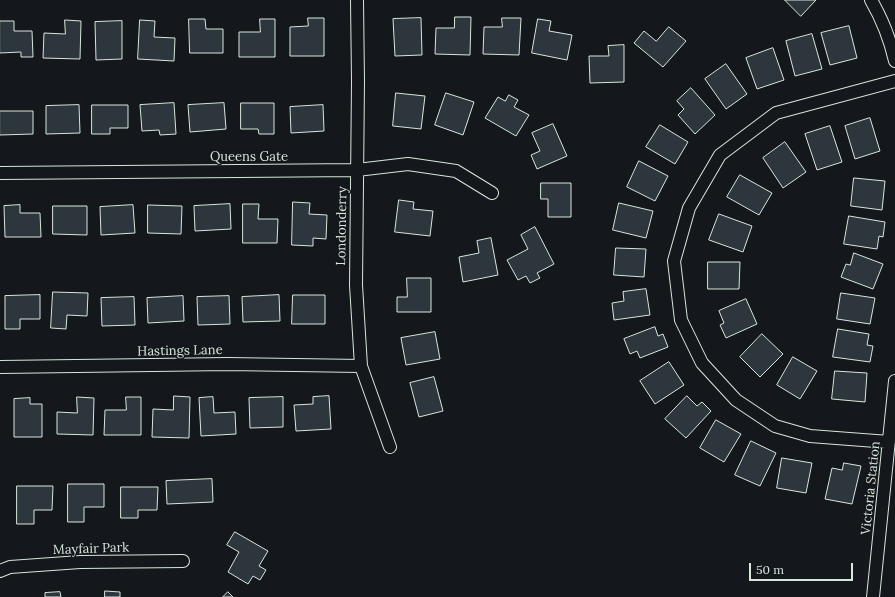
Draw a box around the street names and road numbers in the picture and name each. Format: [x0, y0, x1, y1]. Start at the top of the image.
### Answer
street label: Queens Gate [210, 149, 288, 165]
street label: Londonderry [334, 186, 350, 266]
street label: Hastings Lane [137, 342, 223, 360]
street label: Victoria Station [858, 440, 884, 536]
street label: Mayfair Park [53, 540, 129, 558]

